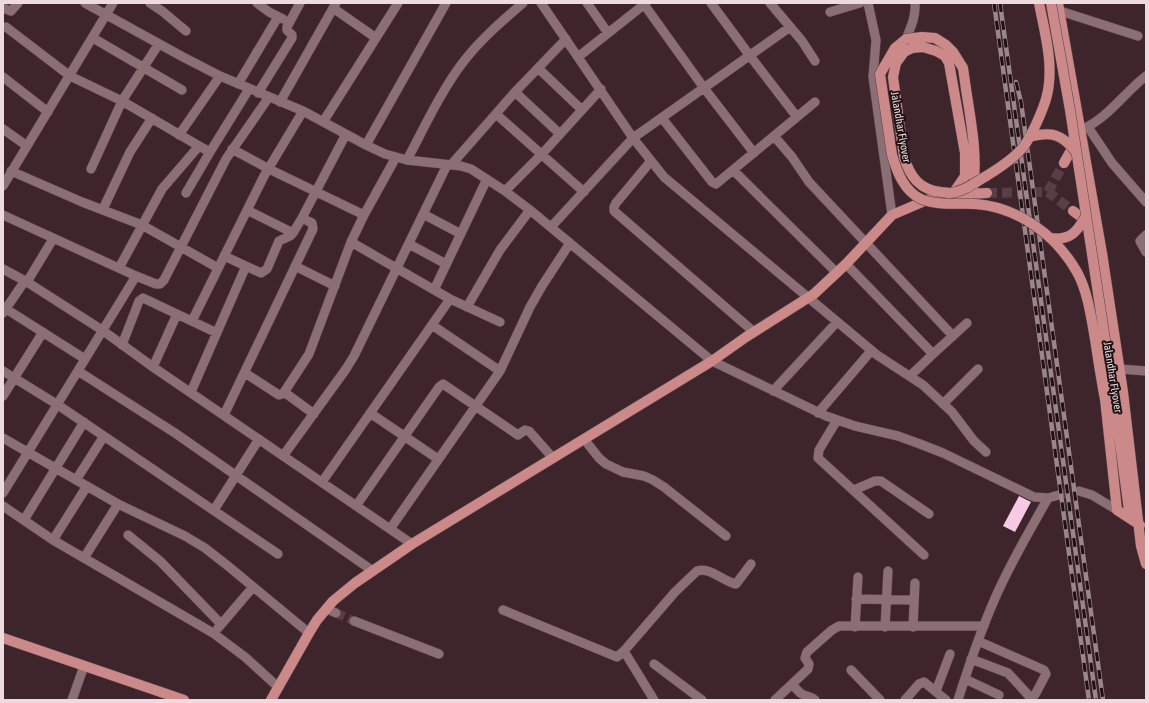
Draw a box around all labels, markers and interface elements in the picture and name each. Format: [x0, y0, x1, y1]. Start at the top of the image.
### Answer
street label: Jalandhar Flyover [889, 91, 913, 164]
street label: Jalandhar Flyover [1101, 341, 1125, 414]

